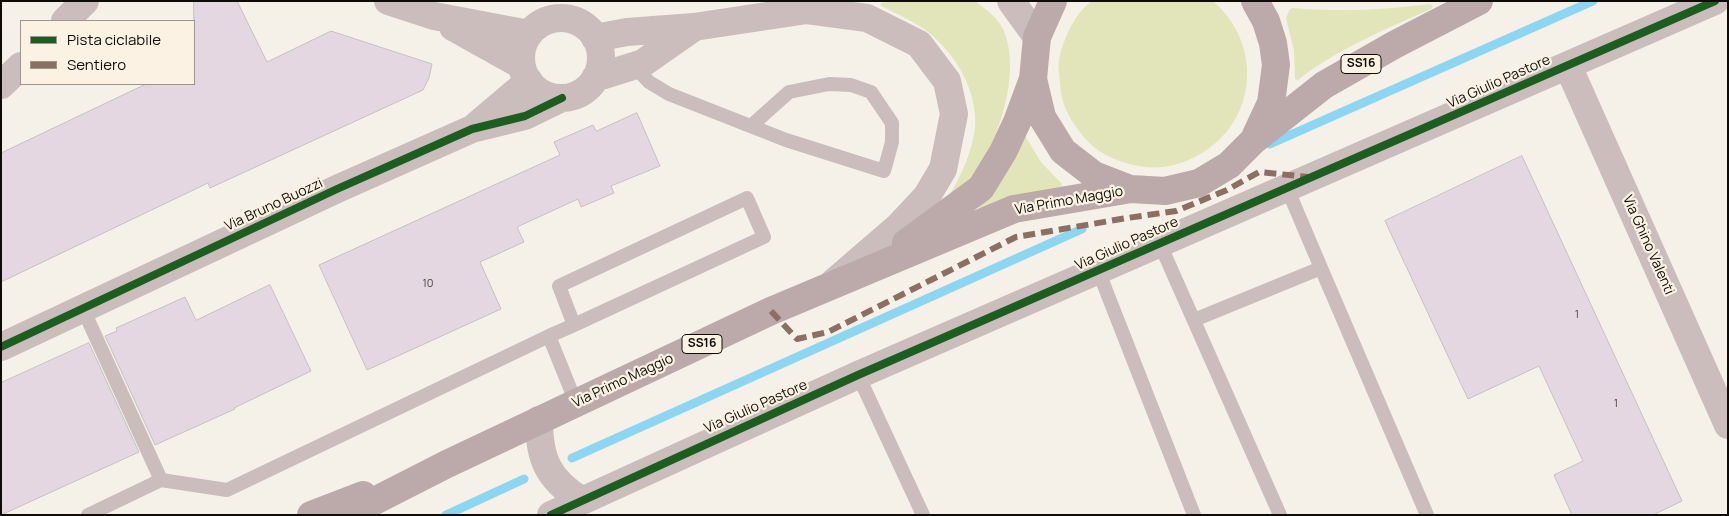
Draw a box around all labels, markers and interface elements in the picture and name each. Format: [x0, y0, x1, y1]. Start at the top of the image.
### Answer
legend [20, 20, 195, 85]
text: Pista ciclabile [67, 29, 161, 50]
street label: Via Giulio Pastore [1445, 52, 1553, 112]
text: Sentiero [67, 54, 126, 75]
road number: SS16 [1341, 54, 1381, 74]
street label: Via Bruno Buozzi [222, 175, 326, 235]
street label: Via Primo Maggio [1014, 183, 1124, 219]
street label: Via Ghino Valenti [1619, 193, 1677, 297]
street label: Via Giulio Pastore [1073, 214, 1181, 274]
house number: 10 [423, 277, 433, 291]
house number: 1 [1575, 308, 1579, 322]
road number: SS16 [682, 334, 722, 354]
street label: Via Primo Maggio [570, 350, 676, 412]
street label: Via Giulio Pastore [702, 377, 810, 437]
house number: 1 [1614, 397, 1618, 411]

